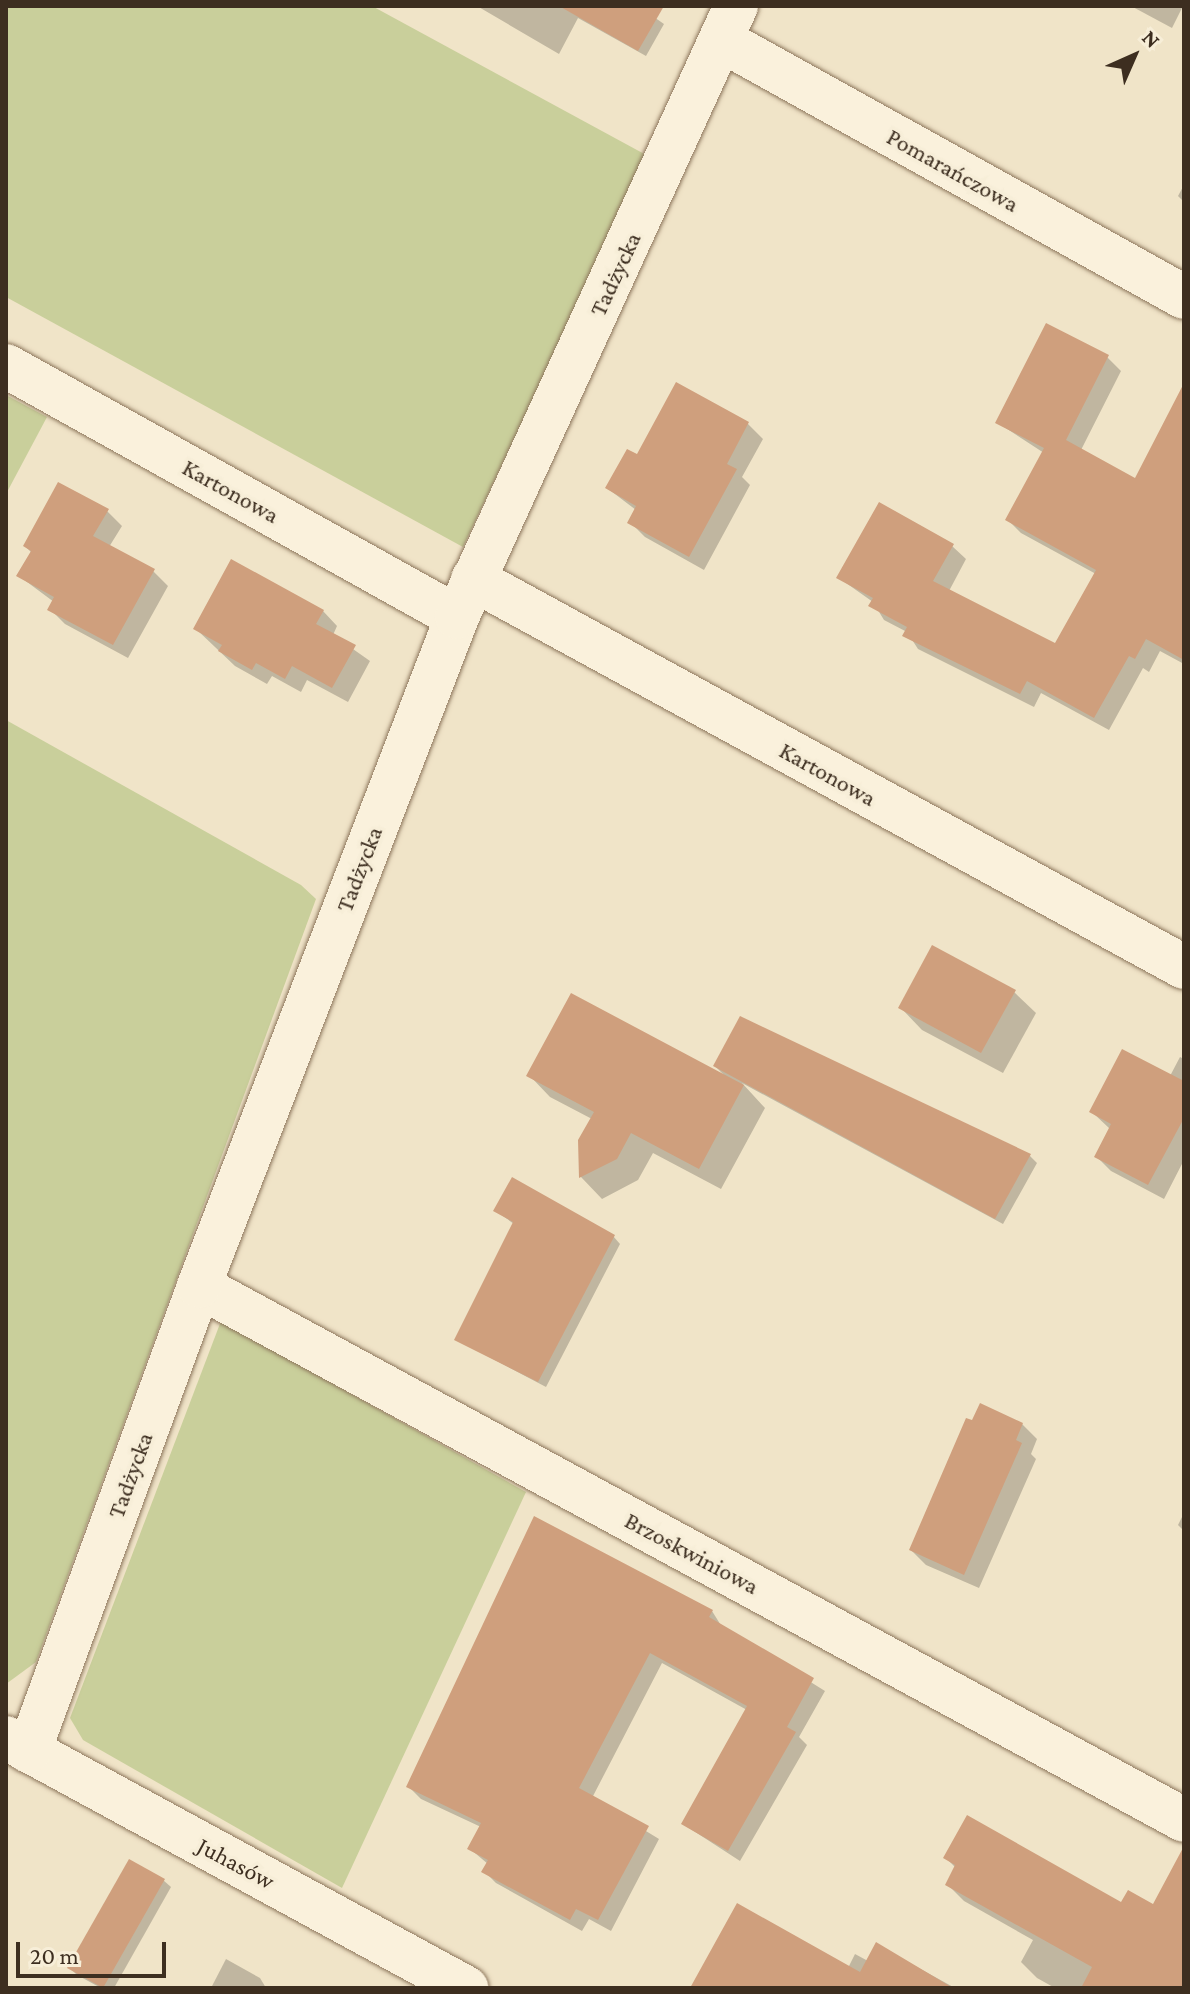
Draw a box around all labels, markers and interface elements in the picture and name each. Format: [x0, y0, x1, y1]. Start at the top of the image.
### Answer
north arrow [1094, 16, 1174, 96]
text: N [1137, 25, 1165, 53]
street label: Pomarańczowa [882, 122, 1024, 218]
street label: Tadżycka [583, 228, 647, 320]
street label: Kartonowa [178, 453, 284, 529]
street label: Kartonowa [775, 736, 881, 812]
street label: Tadżycka [330, 822, 388, 916]
street label: Tadżycka [101, 1428, 159, 1522]
street label: Brzoskwiniowa [620, 1506, 764, 1600]
street label: Juhasów [193, 1831, 279, 1895]
scale bar [20, 1926, 170, 1976]
text: 20 m [30, 1942, 79, 1969]

